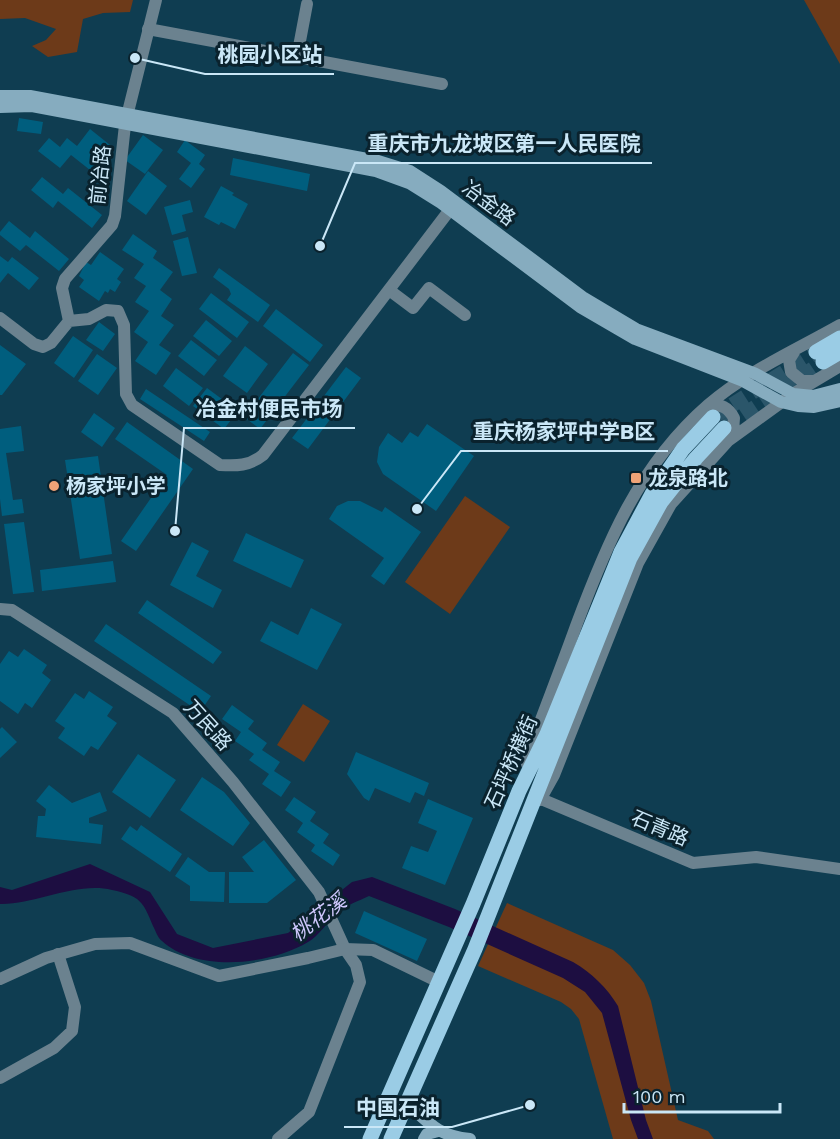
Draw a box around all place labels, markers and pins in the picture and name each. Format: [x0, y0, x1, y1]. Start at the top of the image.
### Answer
callout: 桃园小区站 [205, 35, 334, 74]
callout: 重庆市九龙坡区第一人民医院 [355, 124, 652, 163]
callout: 冶金村便民市场 [184, 389, 355, 428]
callout: 重庆杨家坪中学B区 [461, 412, 668, 451]
place label: 龙泉路北 [648, 466, 728, 490]
marker: 龙泉路北 [629, 471, 643, 485]
place label: 杨家坪小学 [66, 474, 166, 498]
marker: 杨家坪小学 [47, 479, 61, 493]
callout: 中国石油 [344, 1088, 452, 1127]

